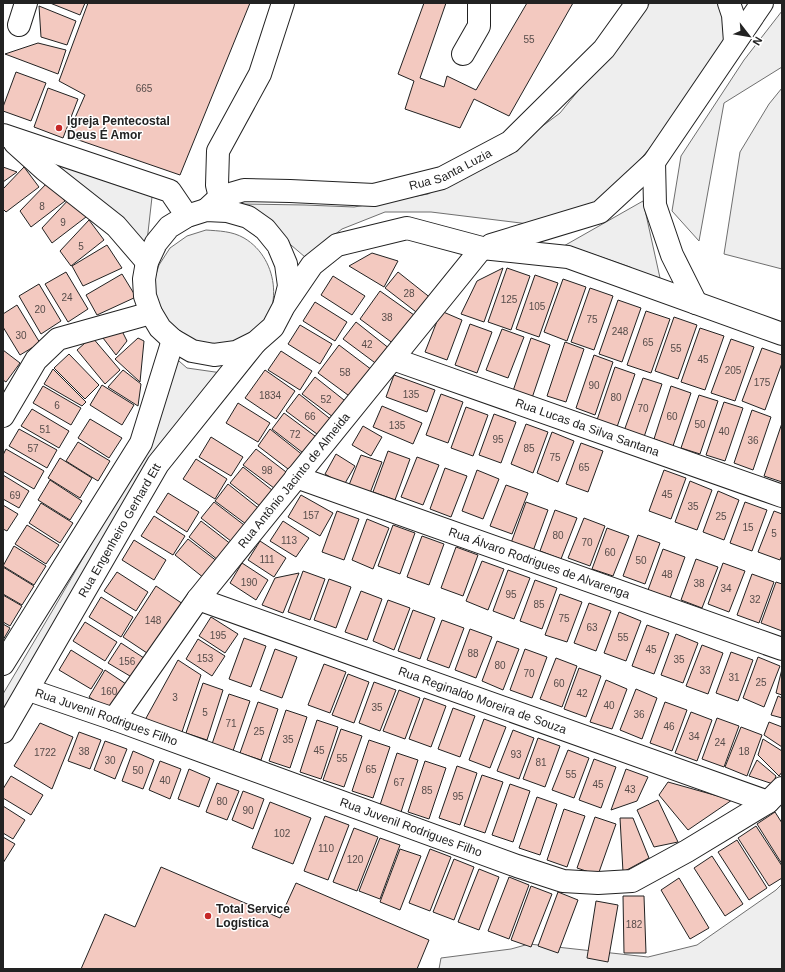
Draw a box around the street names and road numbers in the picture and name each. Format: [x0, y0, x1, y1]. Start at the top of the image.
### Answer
street label: Rua Santa Luzia [408, 146, 494, 193]
street label: Rua Lucas da Silva Santana [513, 396, 661, 459]
street label: Rua Antônio Jacinto de Almeida [235, 410, 353, 551]
street label: Rua Engenheiro Gerhard Ett [75, 460, 164, 600]
street label: Rua Álvaro Rodrigues de Alvarenga [447, 525, 632, 602]
street label: Rua Reginaldo Moreira de Souza [396, 664, 569, 737]
street label: Rua Juvenil Rodrigues Filho [33, 686, 180, 749]
street label: Rua Juvenil Rodrigues Filho [338, 795, 484, 860]

